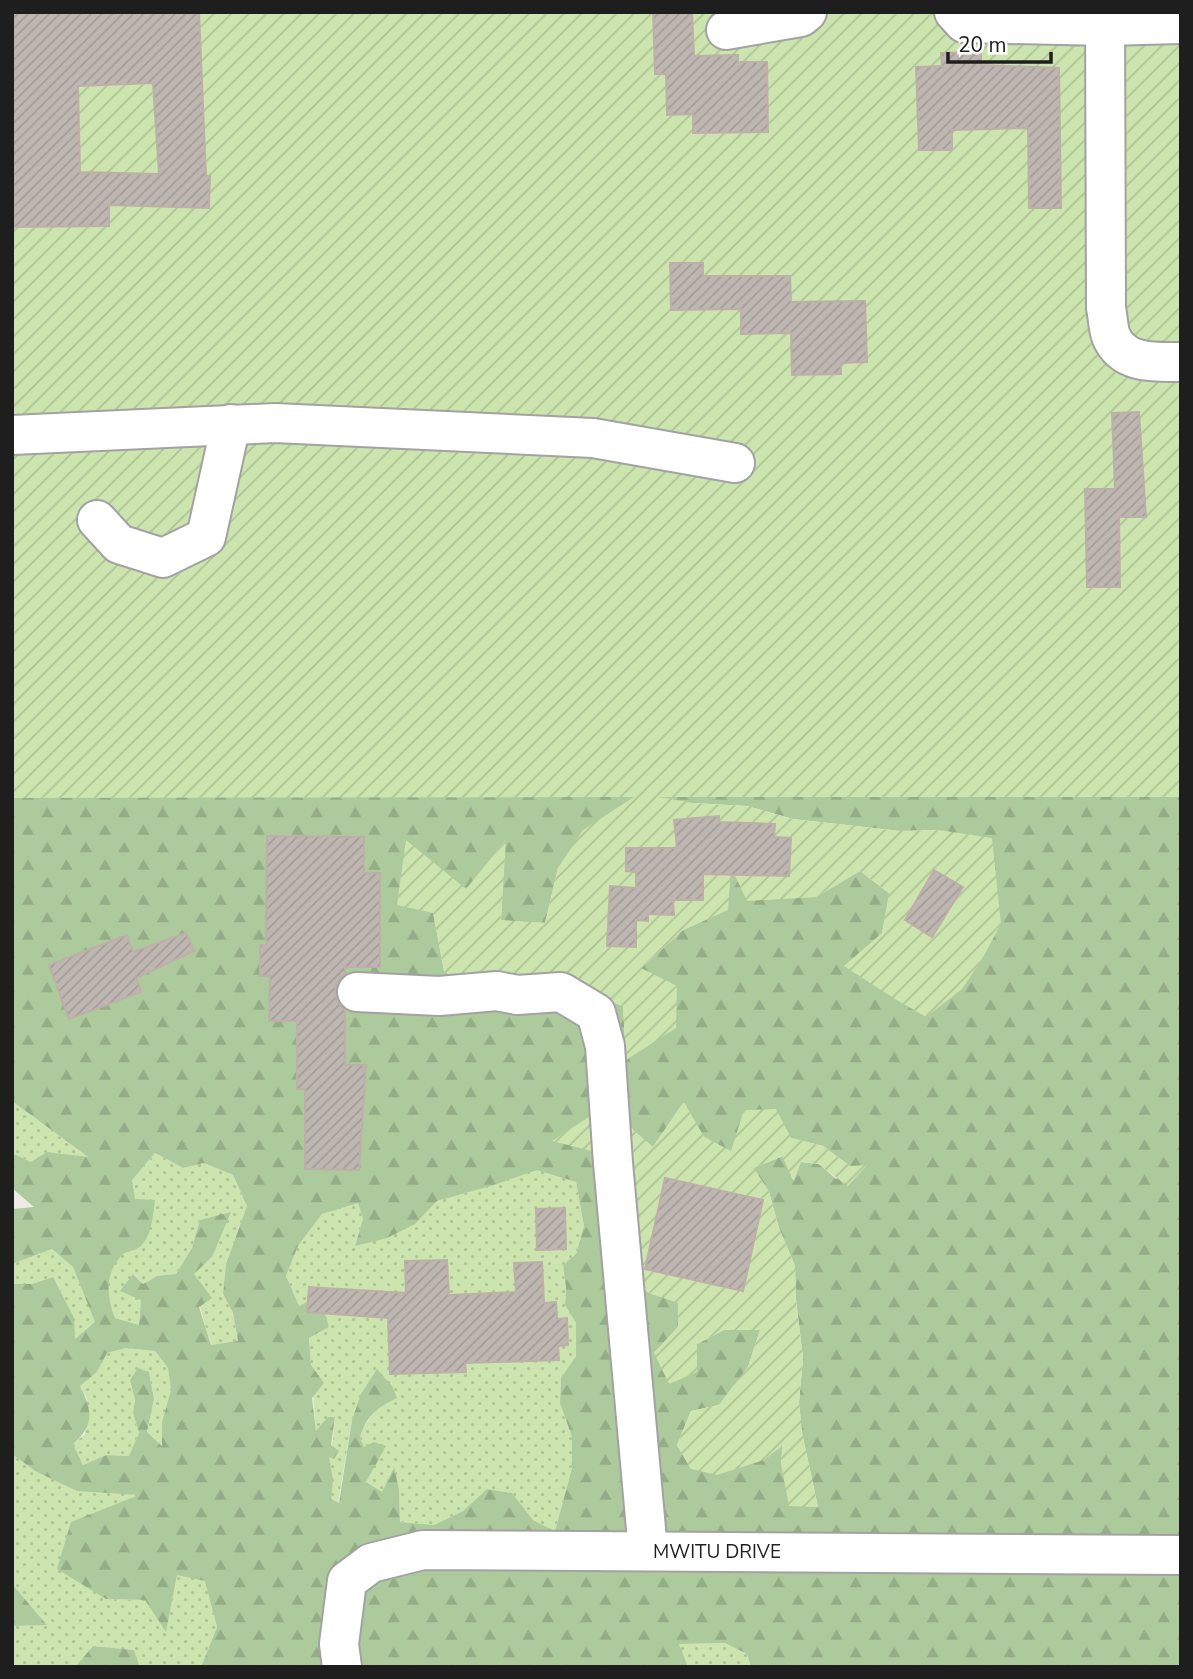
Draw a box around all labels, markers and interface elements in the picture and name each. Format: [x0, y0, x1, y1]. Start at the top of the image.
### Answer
scale bar [948, 21, 1051, 65]
text: 20 m [958, 31, 1007, 59]
street label: MWITU DRIVE [653, 1539, 781, 1565]

